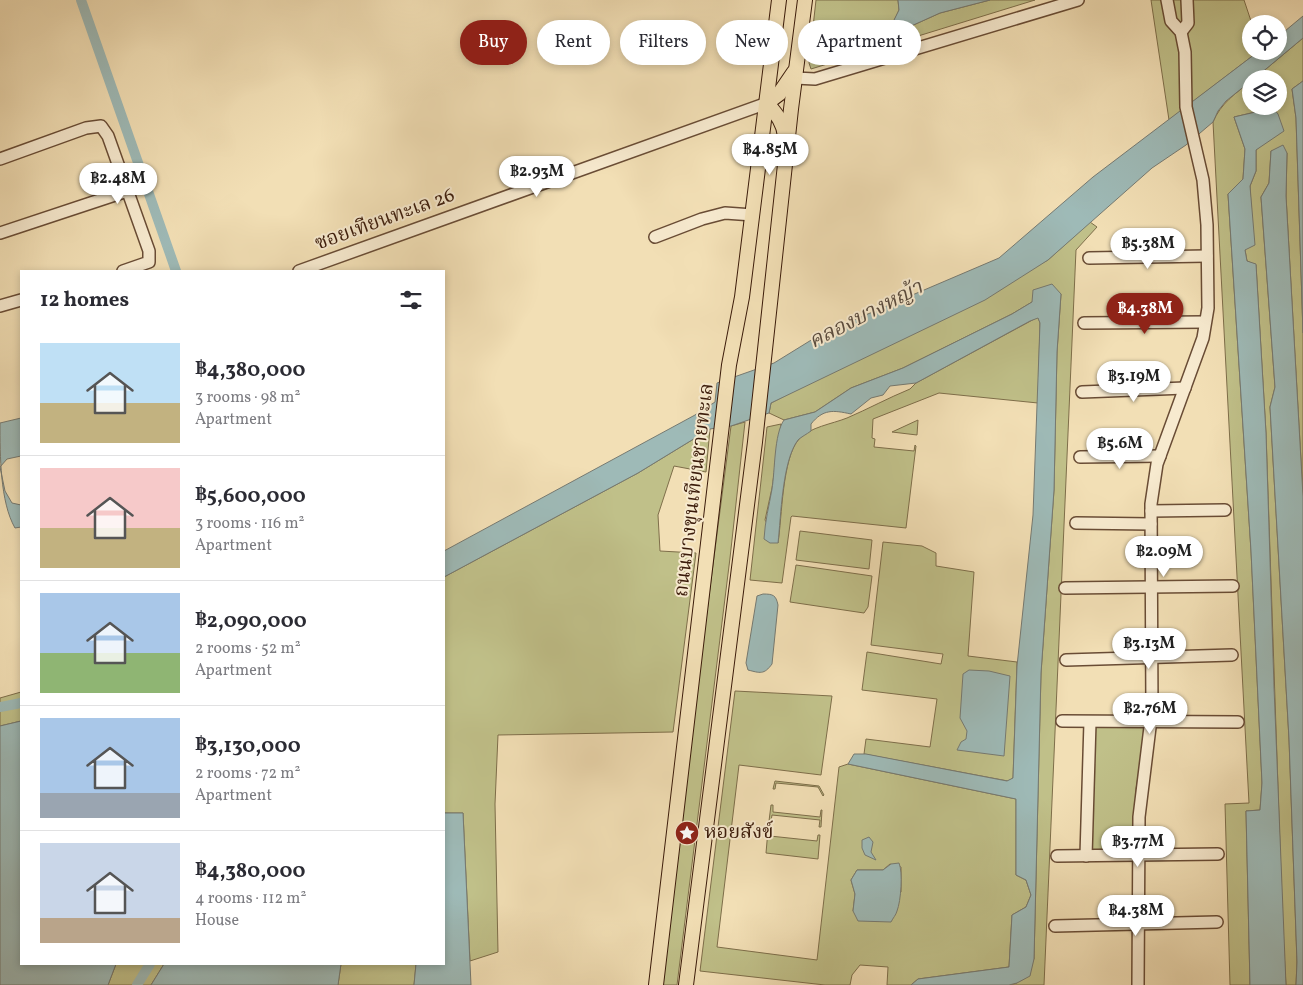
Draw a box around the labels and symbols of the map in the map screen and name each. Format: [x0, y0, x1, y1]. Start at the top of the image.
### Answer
pin: ฿4.85M [729, 134, 811, 176]
pin: ฿2.93M [496, 156, 578, 198]
pin: ฿2.48M [77, 162, 159, 205]
street label: ซอยเทียนทะเล 26 [311, 182, 459, 258]
pin: ฿5.38M [1107, 228, 1189, 270]
water label: คลองบางหญ้า [804, 274, 929, 356]
pin: ฿4.38M [1104, 292, 1186, 335]
pin: ฿3.19M [1093, 360, 1175, 403]
street label: ถนนบางขุนเทียนชายทะเล [668, 381, 722, 599]
pin: ฿5.6M [1085, 428, 1155, 470]
pin: ฿2.09M [1123, 536, 1205, 578]
pin: ฿3.13M [1108, 628, 1190, 670]
pin: ฿2.76M [1109, 692, 1191, 735]
place label: หอยสังข์ [704, 819, 774, 847]
place icon: หอยสังข์ [674, 820, 700, 846]
pin: ฿3.77M [1097, 826, 1179, 868]
pin: ฿4.38M [1095, 894, 1177, 937]

